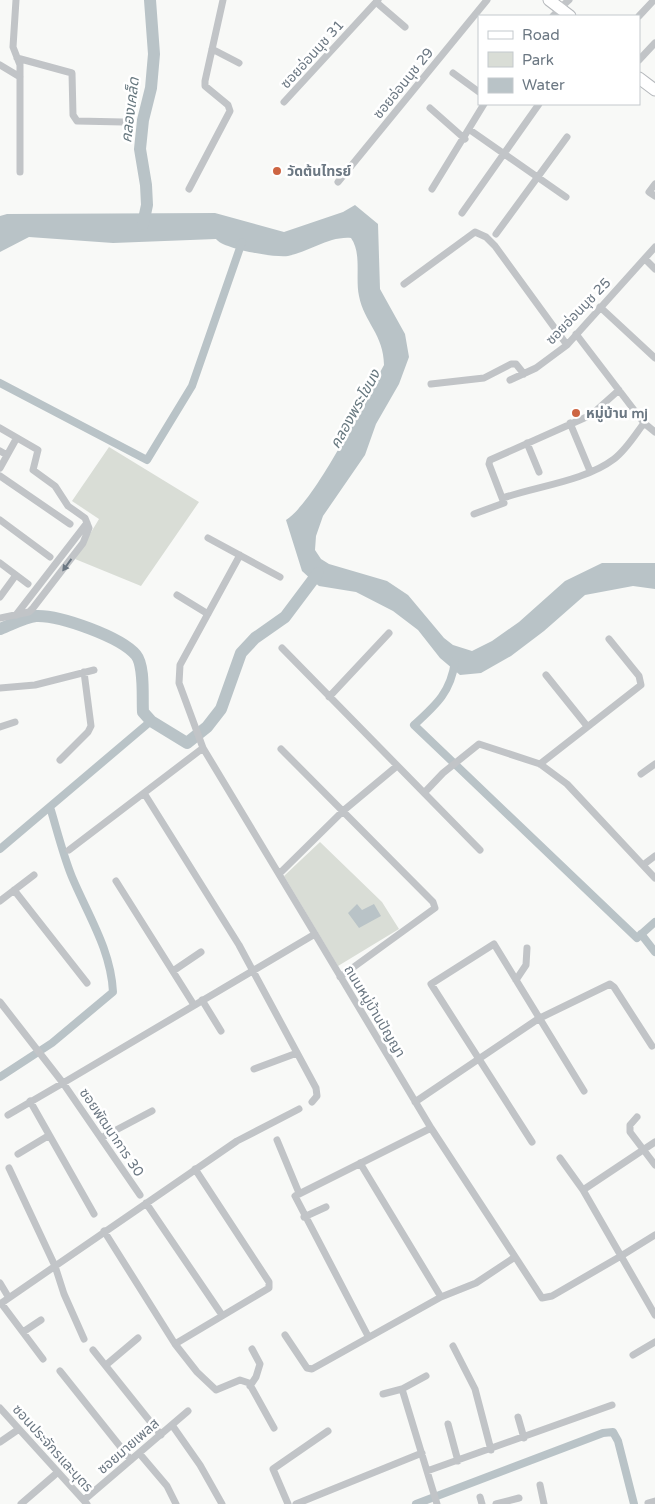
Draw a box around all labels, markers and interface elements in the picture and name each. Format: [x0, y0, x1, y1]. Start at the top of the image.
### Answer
legend [478, 15, 640, 105]
street label: ซอยอ่อนนุช 31 [277, 17, 348, 92]
text: Road [522, 26, 560, 44]
street label: ซอยอ่อนนุช 29 [370, 44, 437, 122]
text: Park [522, 51, 554, 69]
water label: คลองเคล็ด [117, 76, 143, 144]
text: Water [522, 76, 565, 94]
place label: วัดต้นไทรย์ [287, 163, 351, 180]
marker: วัดต้นไทรย์ [271, 165, 283, 177]
street label: ซอยอ่อนนุช 25 [542, 274, 614, 348]
water label: คลองพระโขนง [326, 366, 384, 451]
place label: หมู่บ้าน mj [586, 405, 648, 423]
marker: หมู่บ้าน mj [570, 407, 582, 419]
one-way arrow [62, 558, 72, 572]
street label: ถนนหมู่บ้านปัญญา [340, 962, 409, 1061]
street label: ซอยพัฒนาการ 30 [76, 1085, 148, 1180]
street label: ซอนประจักรและบุตร [9, 1401, 96, 1496]
street label: ซอยมายเพลส [94, 1415, 163, 1478]

